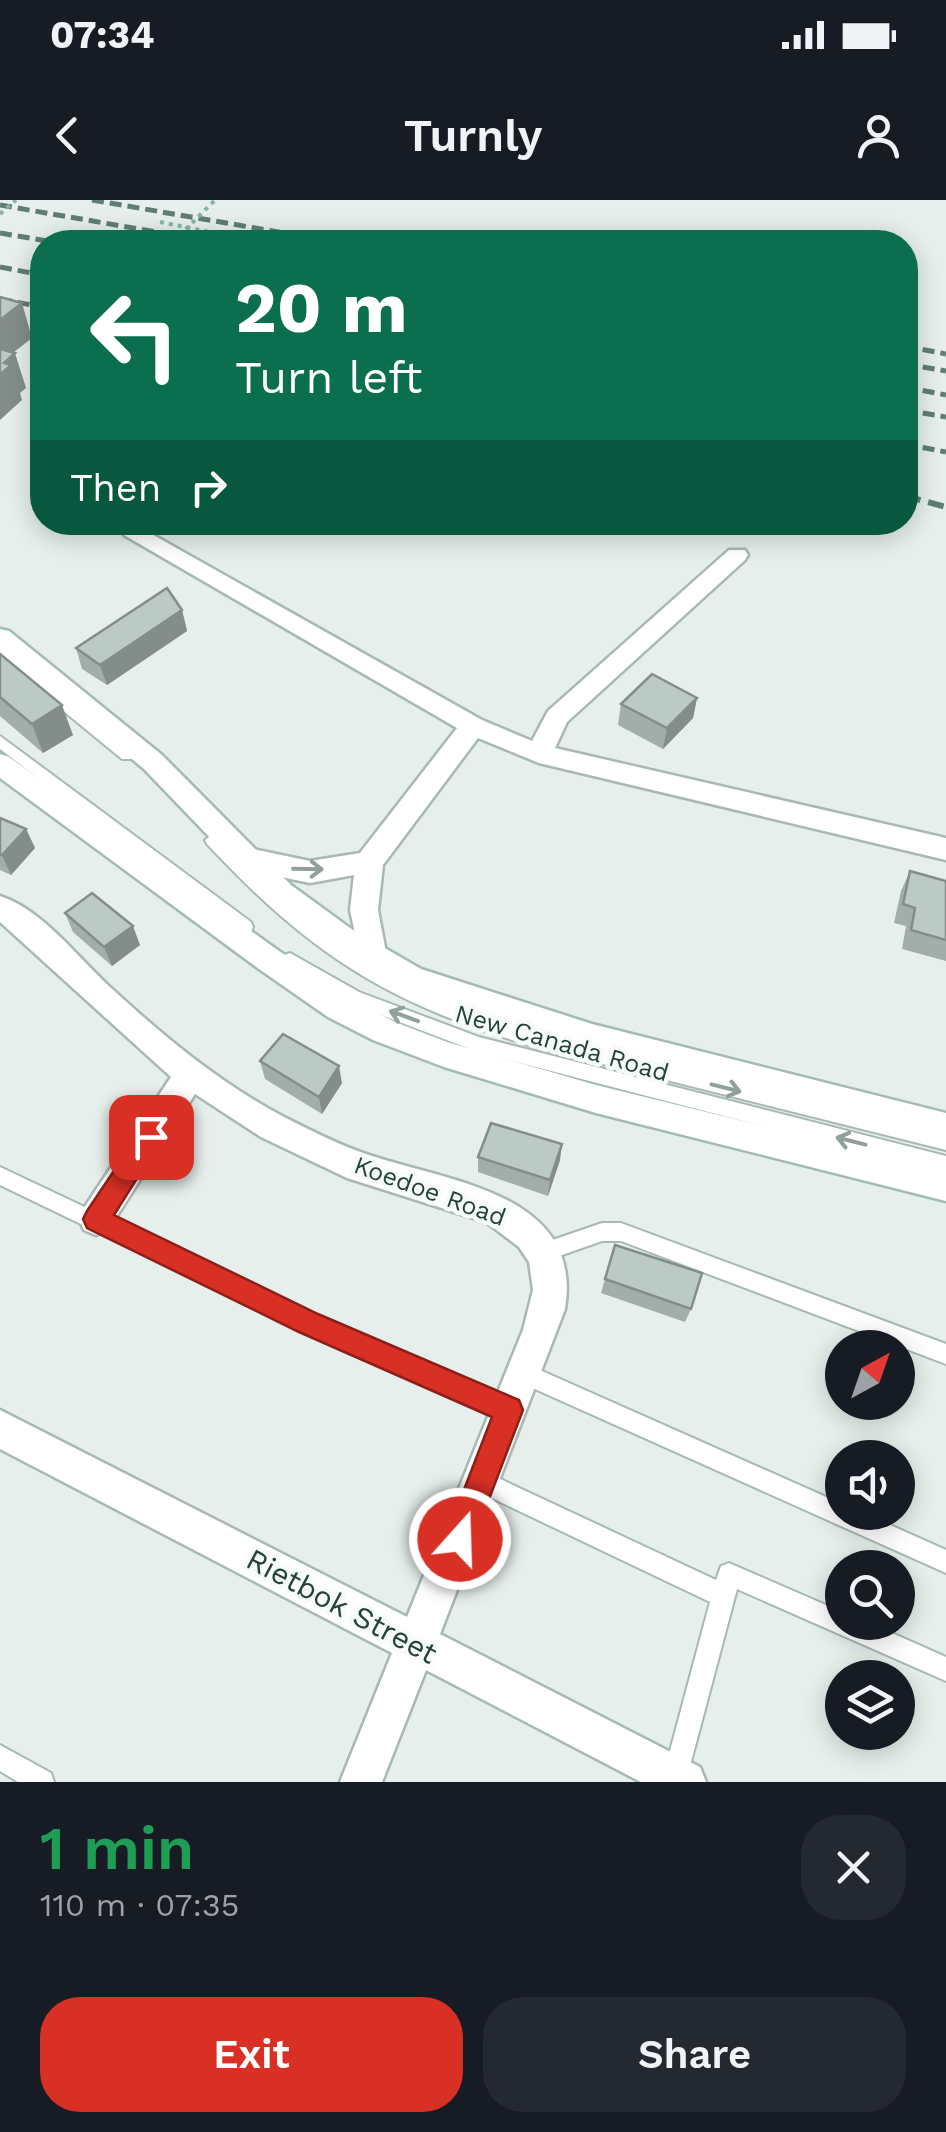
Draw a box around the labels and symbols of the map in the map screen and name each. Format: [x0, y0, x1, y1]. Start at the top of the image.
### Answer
one-way arrow [291, 860, 324, 879]
street label: New Canada Road [452, 999, 672, 1087]
one-way arrow [389, 1006, 420, 1024]
one-way arrow [709, 1080, 741, 1098]
pin [109, 1095, 194, 1180]
one-way arrow [836, 1130, 867, 1149]
street label: Koedoe Road [350, 1150, 510, 1232]
north arrow [825, 1330, 915, 1420]
position arrow [408, 1487, 512, 1591]
street label: Rietbok Street [241, 1541, 444, 1671]

